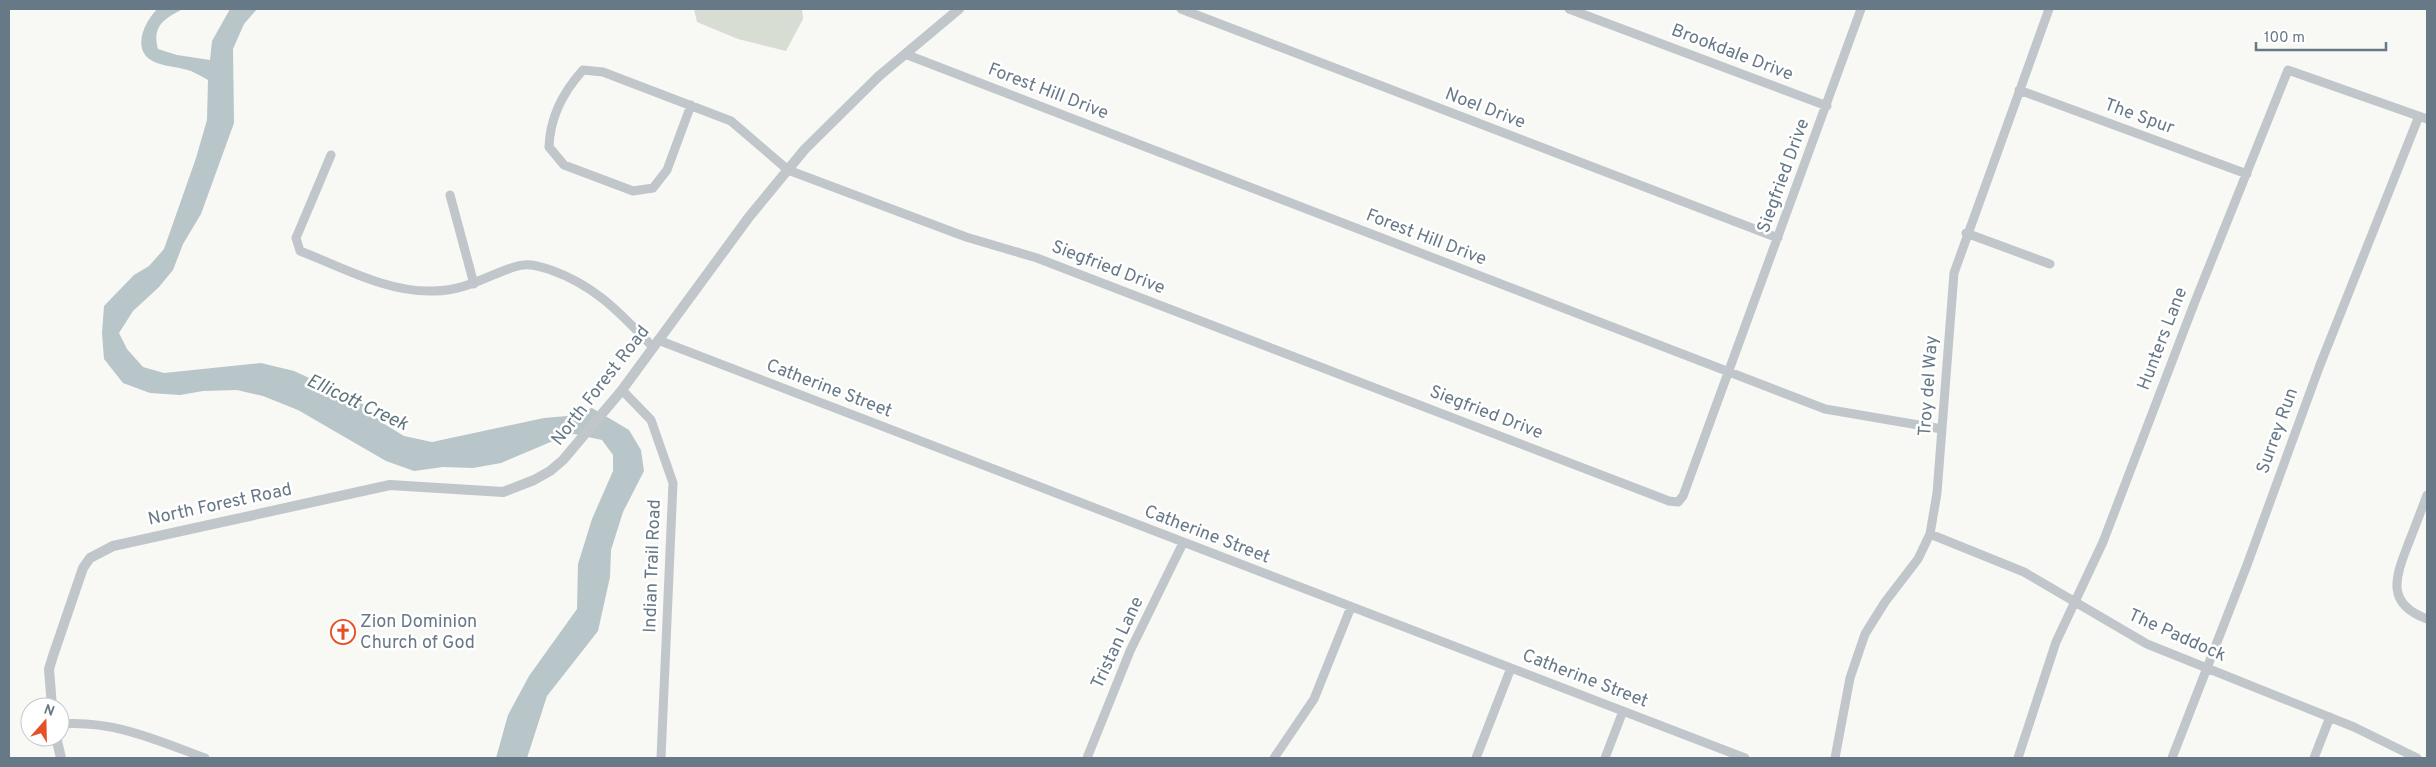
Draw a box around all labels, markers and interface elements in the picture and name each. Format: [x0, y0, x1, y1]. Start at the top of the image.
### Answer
street label: Brookdale Drive [1668, 19, 1796, 87]
scale bar [2256, 20, 2386, 52]
text: 100 m [2264, 29, 2305, 48]
street label: Forest Hill Drive [984, 58, 1112, 126]
street label: Noel Drive [1441, 83, 1529, 135]
street label: The Spur [2101, 94, 2177, 140]
street label: Siegfried Drive [1753, 116, 1815, 236]
street label: Forest Hill Drive [1362, 204, 1490, 272]
street label: Siegfried Drive [1048, 236, 1168, 300]
street label: Hunters Lane [2133, 284, 2193, 394]
street label: North Forest Road [547, 321, 655, 451]
street label: Troy del Way [1914, 335, 1944, 437]
street label: Catherine Street [763, 354, 895, 424]
water label: Ellicott Creek [302, 369, 412, 437]
street label: Siegfried Drive [1426, 381, 1546, 445]
street label: Surrey Run [2252, 385, 2304, 477]
street label: North Forest Road [146, 479, 294, 531]
street label: Indian Trail Road [639, 499, 667, 633]
street label: Catherine Street [1141, 500, 1273, 570]
street label: Tristan Lane [1087, 593, 1149, 693]
street label: The Paddock [2125, 604, 2229, 668]
place label: Zion Dominion Church of God [360, 611, 477, 655]
church icon: Zion Dominion Church of God [330, 619, 356, 645]
street label: Catherine Street [1519, 644, 1651, 714]
north arrow [20, 697, 70, 747]
text: N [41, 701, 57, 721]

